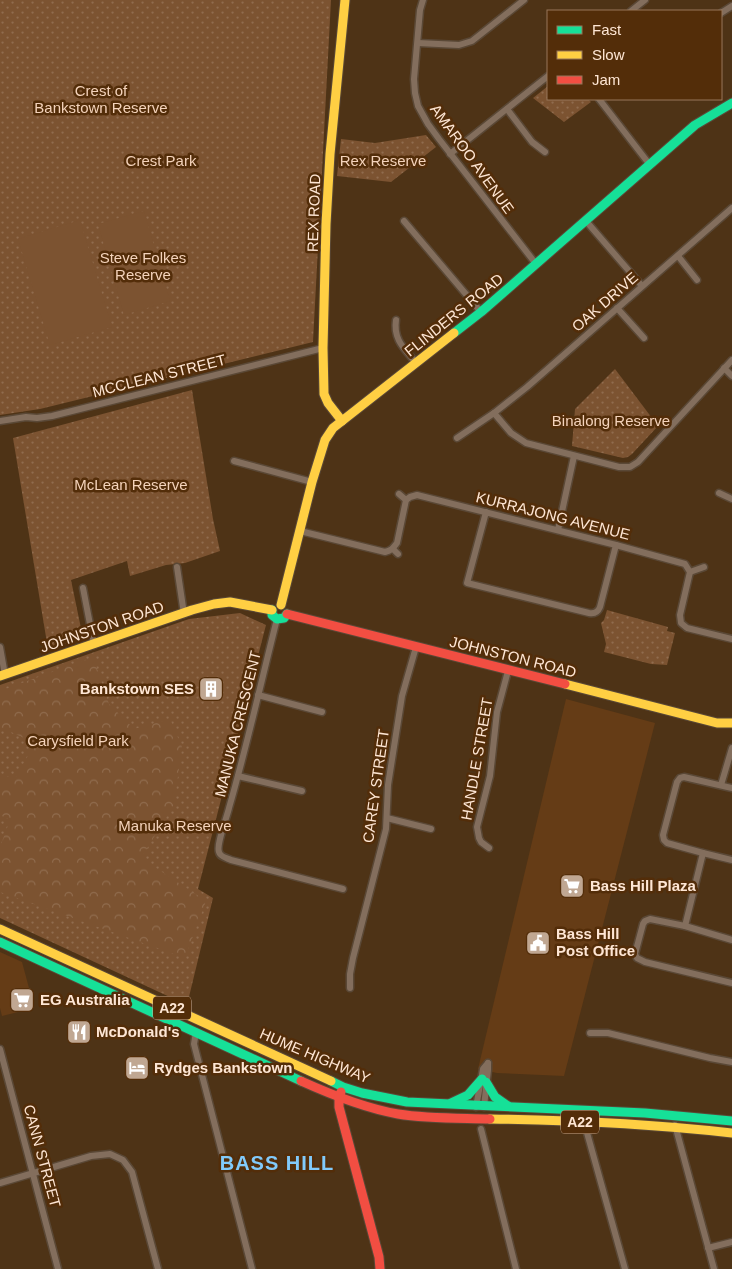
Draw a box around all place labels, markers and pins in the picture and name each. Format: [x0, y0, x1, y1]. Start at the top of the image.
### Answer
building icon: Bankstown SES [198, 676, 224, 702]
place label: Bankstown SES [80, 680, 194, 697]
supermarket icon: Bass Hill Plaza [559, 873, 585, 899]
place label: Bass Hill Plaza [590, 877, 697, 894]
place label: Bass Hill Post Office [556, 925, 635, 959]
public building icon: Bass Hill Post Office [525, 930, 551, 956]
supermarket icon: EG Australia [9, 987, 35, 1013]
place label: EG Australia [40, 991, 130, 1008]
restaurant icon: McDonald's [66, 1019, 92, 1045]
place label: McDonald's [96, 1023, 180, 1040]
hotel icon: Rydges Bankstown [124, 1055, 150, 1081]
place label: Rydges Bankstown [154, 1059, 292, 1076]

